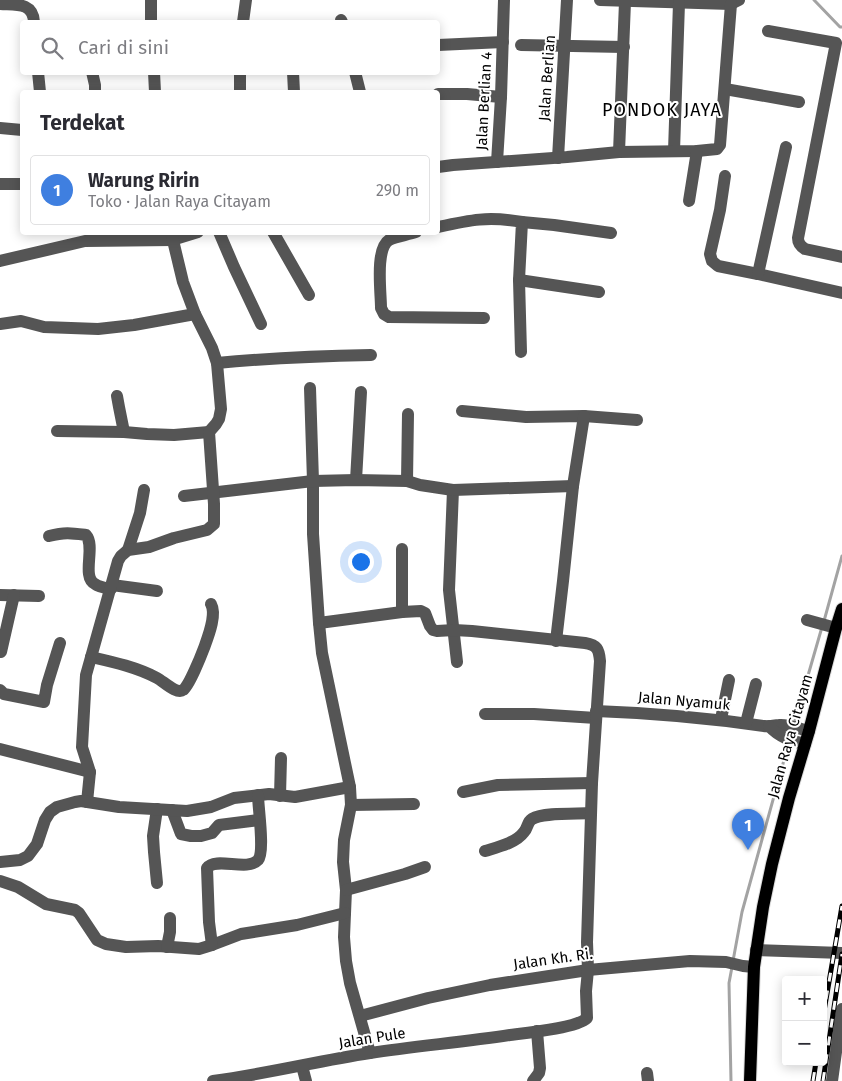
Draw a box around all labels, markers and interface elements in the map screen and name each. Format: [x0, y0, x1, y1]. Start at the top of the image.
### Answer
search box [20, 20, 440, 75]
icon: search [38, 34, 66, 62]
street label: Jalan Berlian [535, 34, 559, 122]
text: Cari di sini [78, 36, 169, 59]
street label: Jalan Berlian 4 [472, 51, 496, 151]
district label: PONDOK JAYA [602, 99, 722, 121]
text: Terdekat [40, 110, 125, 136]
text: Warung Ririn [88, 169, 199, 192]
text: 1 [53, 181, 61, 200]
text: 290 m [376, 181, 419, 200]
text: Toko · Jalan Raya Citayam [88, 192, 271, 211]
your location [348, 549, 374, 575]
street label: Jalan Raya Citayam [764, 672, 816, 800]
street label: Jalan Nyamuk [637, 688, 731, 714]
pin: 1 [732, 809, 764, 850]
street label: Jalan Kh. Ri. [512, 945, 594, 973]
map controls [782, 976, 827, 1066]
button: + [782, 976, 827, 1021]
button: − [782, 1021, 827, 1066]
street label: Jalan Pule [337, 1024, 407, 1052]

